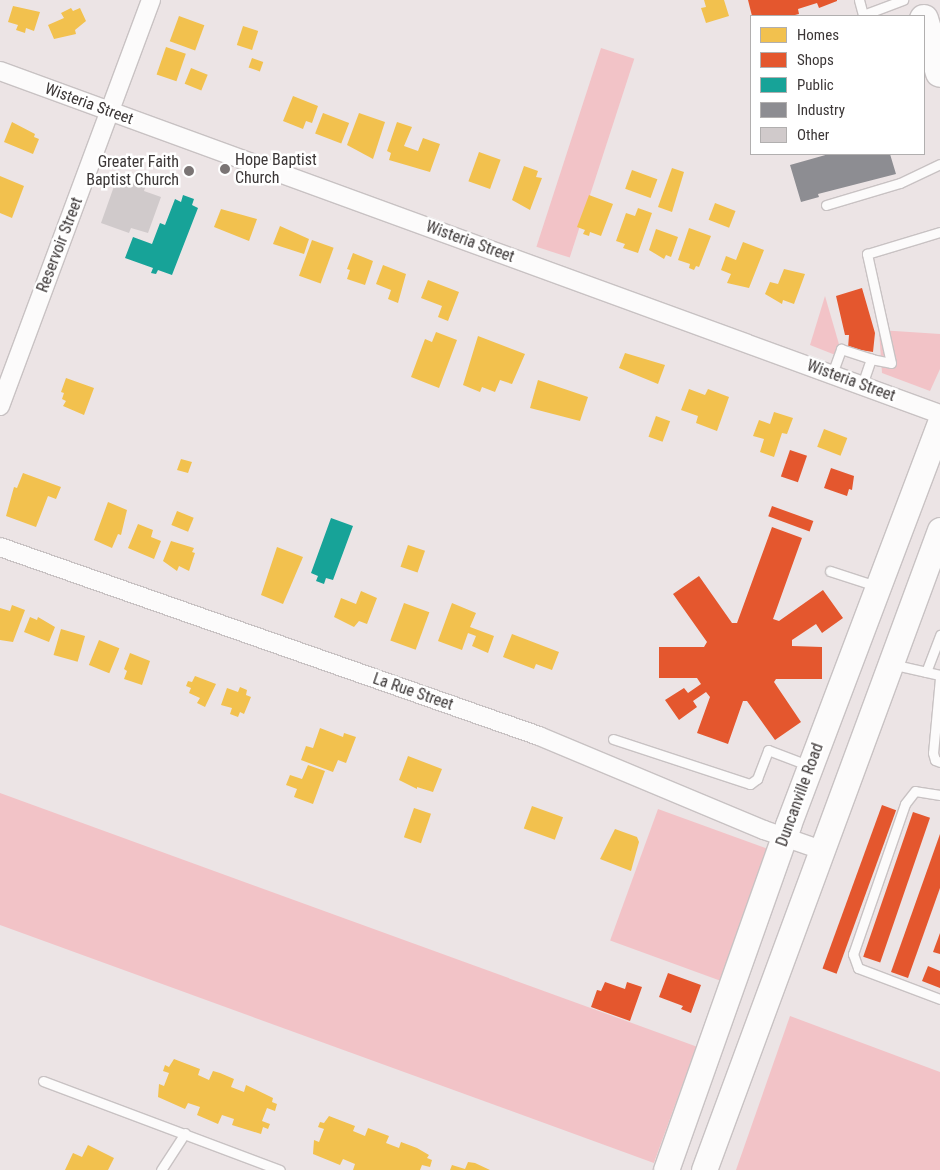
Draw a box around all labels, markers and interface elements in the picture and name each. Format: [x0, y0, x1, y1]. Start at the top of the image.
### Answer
legend [750, 15, 925, 155]
text: Homes [797, 26, 839, 44]
text: Shops [797, 51, 834, 69]
text: Public [797, 76, 834, 94]
street label: Wisteria Street [42, 79, 136, 129]
text: Industry [797, 101, 845, 119]
text: Other [797, 126, 829, 144]
place label: Hope Baptist Church [235, 150, 317, 188]
place label: Greater Faith Baptist Church [86, 152, 179, 190]
marker: Hope Baptist Church [219, 163, 231, 175]
marker: Greater Faith Baptist Church [183, 165, 195, 177]
street label: Reservoir Street [33, 195, 87, 295]
street label: Wisteria Street [423, 217, 517, 267]
street label: Wisteria Street [804, 356, 898, 406]
street label: La Rue Street [370, 669, 456, 715]
street label: Duncanville Road [772, 741, 828, 849]

